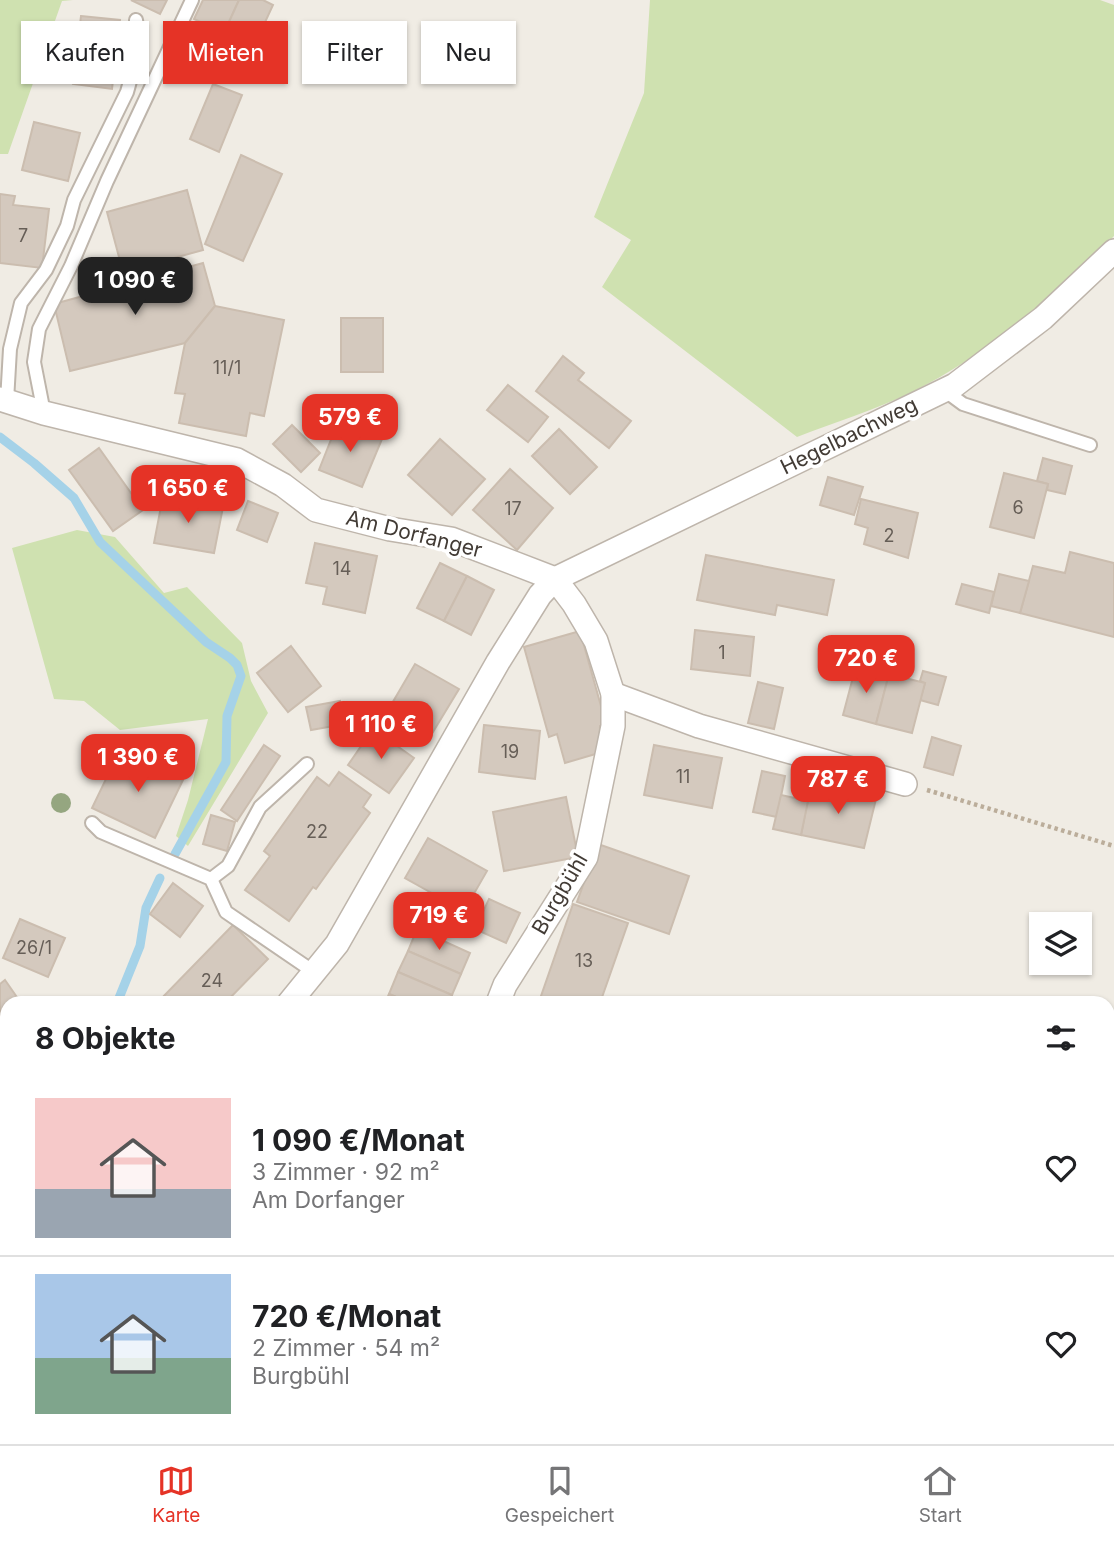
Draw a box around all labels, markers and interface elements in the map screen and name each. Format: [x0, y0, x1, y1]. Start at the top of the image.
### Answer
chip: Kaufen [21, 21, 149, 84]
chip: Mieten [163, 21, 288, 84]
chip: Filter [302, 21, 407, 84]
chip: Neu [421, 21, 516, 84]
house number: 7 [18, 225, 28, 246]
pin: 1 090 € [70, 258, 200, 317]
text: 1 090 € [94, 266, 176, 294]
house number: 11/1 [213, 357, 241, 378]
street label: Hegelbachweg [776, 392, 921, 480]
pin: 579 € [301, 394, 399, 454]
text: 579 € [318, 403, 382, 431]
pin: 1 650 € [123, 466, 253, 525]
text: 1 650 € [147, 474, 229, 502]
house number: 6 [1012, 497, 1024, 518]
house number: 17 [504, 498, 522, 519]
street label: Am Dorfanger [343, 505, 485, 563]
house number: 2 [884, 525, 894, 546]
house number: 14 [333, 558, 351, 579]
pin: 720 € [817, 636, 915, 695]
house number: 1 [718, 642, 726, 663]
text: 720 € [834, 644, 898, 672]
pin: 1 110 € [316, 702, 446, 761]
text: 1 110 € [345, 710, 417, 738]
pin: 1 390 € [73, 734, 203, 794]
house number: 19 [501, 741, 519, 762]
text: 1 390 € [97, 743, 179, 771]
pin: 787 € [789, 756, 887, 816]
text: 787 € [807, 765, 869, 793]
house number: 11 [676, 766, 690, 787]
house number: 22 [306, 821, 328, 842]
street label: Burgbühl [526, 849, 593, 939]
pin: 719 € [390, 892, 488, 952]
text: 719 € [409, 901, 469, 929]
map controls [1029, 912, 1092, 975]
button: layers [1029, 912, 1092, 975]
house number: 26/1 [16, 937, 52, 958]
house number: 13 [575, 950, 593, 971]
house number: 24 [201, 970, 223, 991]
icon: filters [1042, 1019, 1080, 1057]
text: 8 Objekte [35, 1020, 176, 1056]
text: 1 090 €/Monat [252, 1122, 465, 1158]
icon: home [91, 1126, 175, 1210]
icon: heart [1042, 1149, 1080, 1187]
text: 3 Zimmer · 92 m² [252, 1158, 440, 1186]
text: Am Dorfanger [252, 1186, 405, 1214]
text: 720 €/Monat [252, 1298, 441, 1334]
icon: home [91, 1302, 175, 1386]
icon: heart [1042, 1325, 1080, 1363]
text: 2 Zimmer · 54 m² [252, 1334, 440, 1362]
text: Burgbühl [252, 1362, 350, 1390]
tab: Karte [152, 1462, 200, 1527]
tab: Gespeichert [505, 1462, 614, 1527]
tab: Start [919, 1462, 962, 1527]

